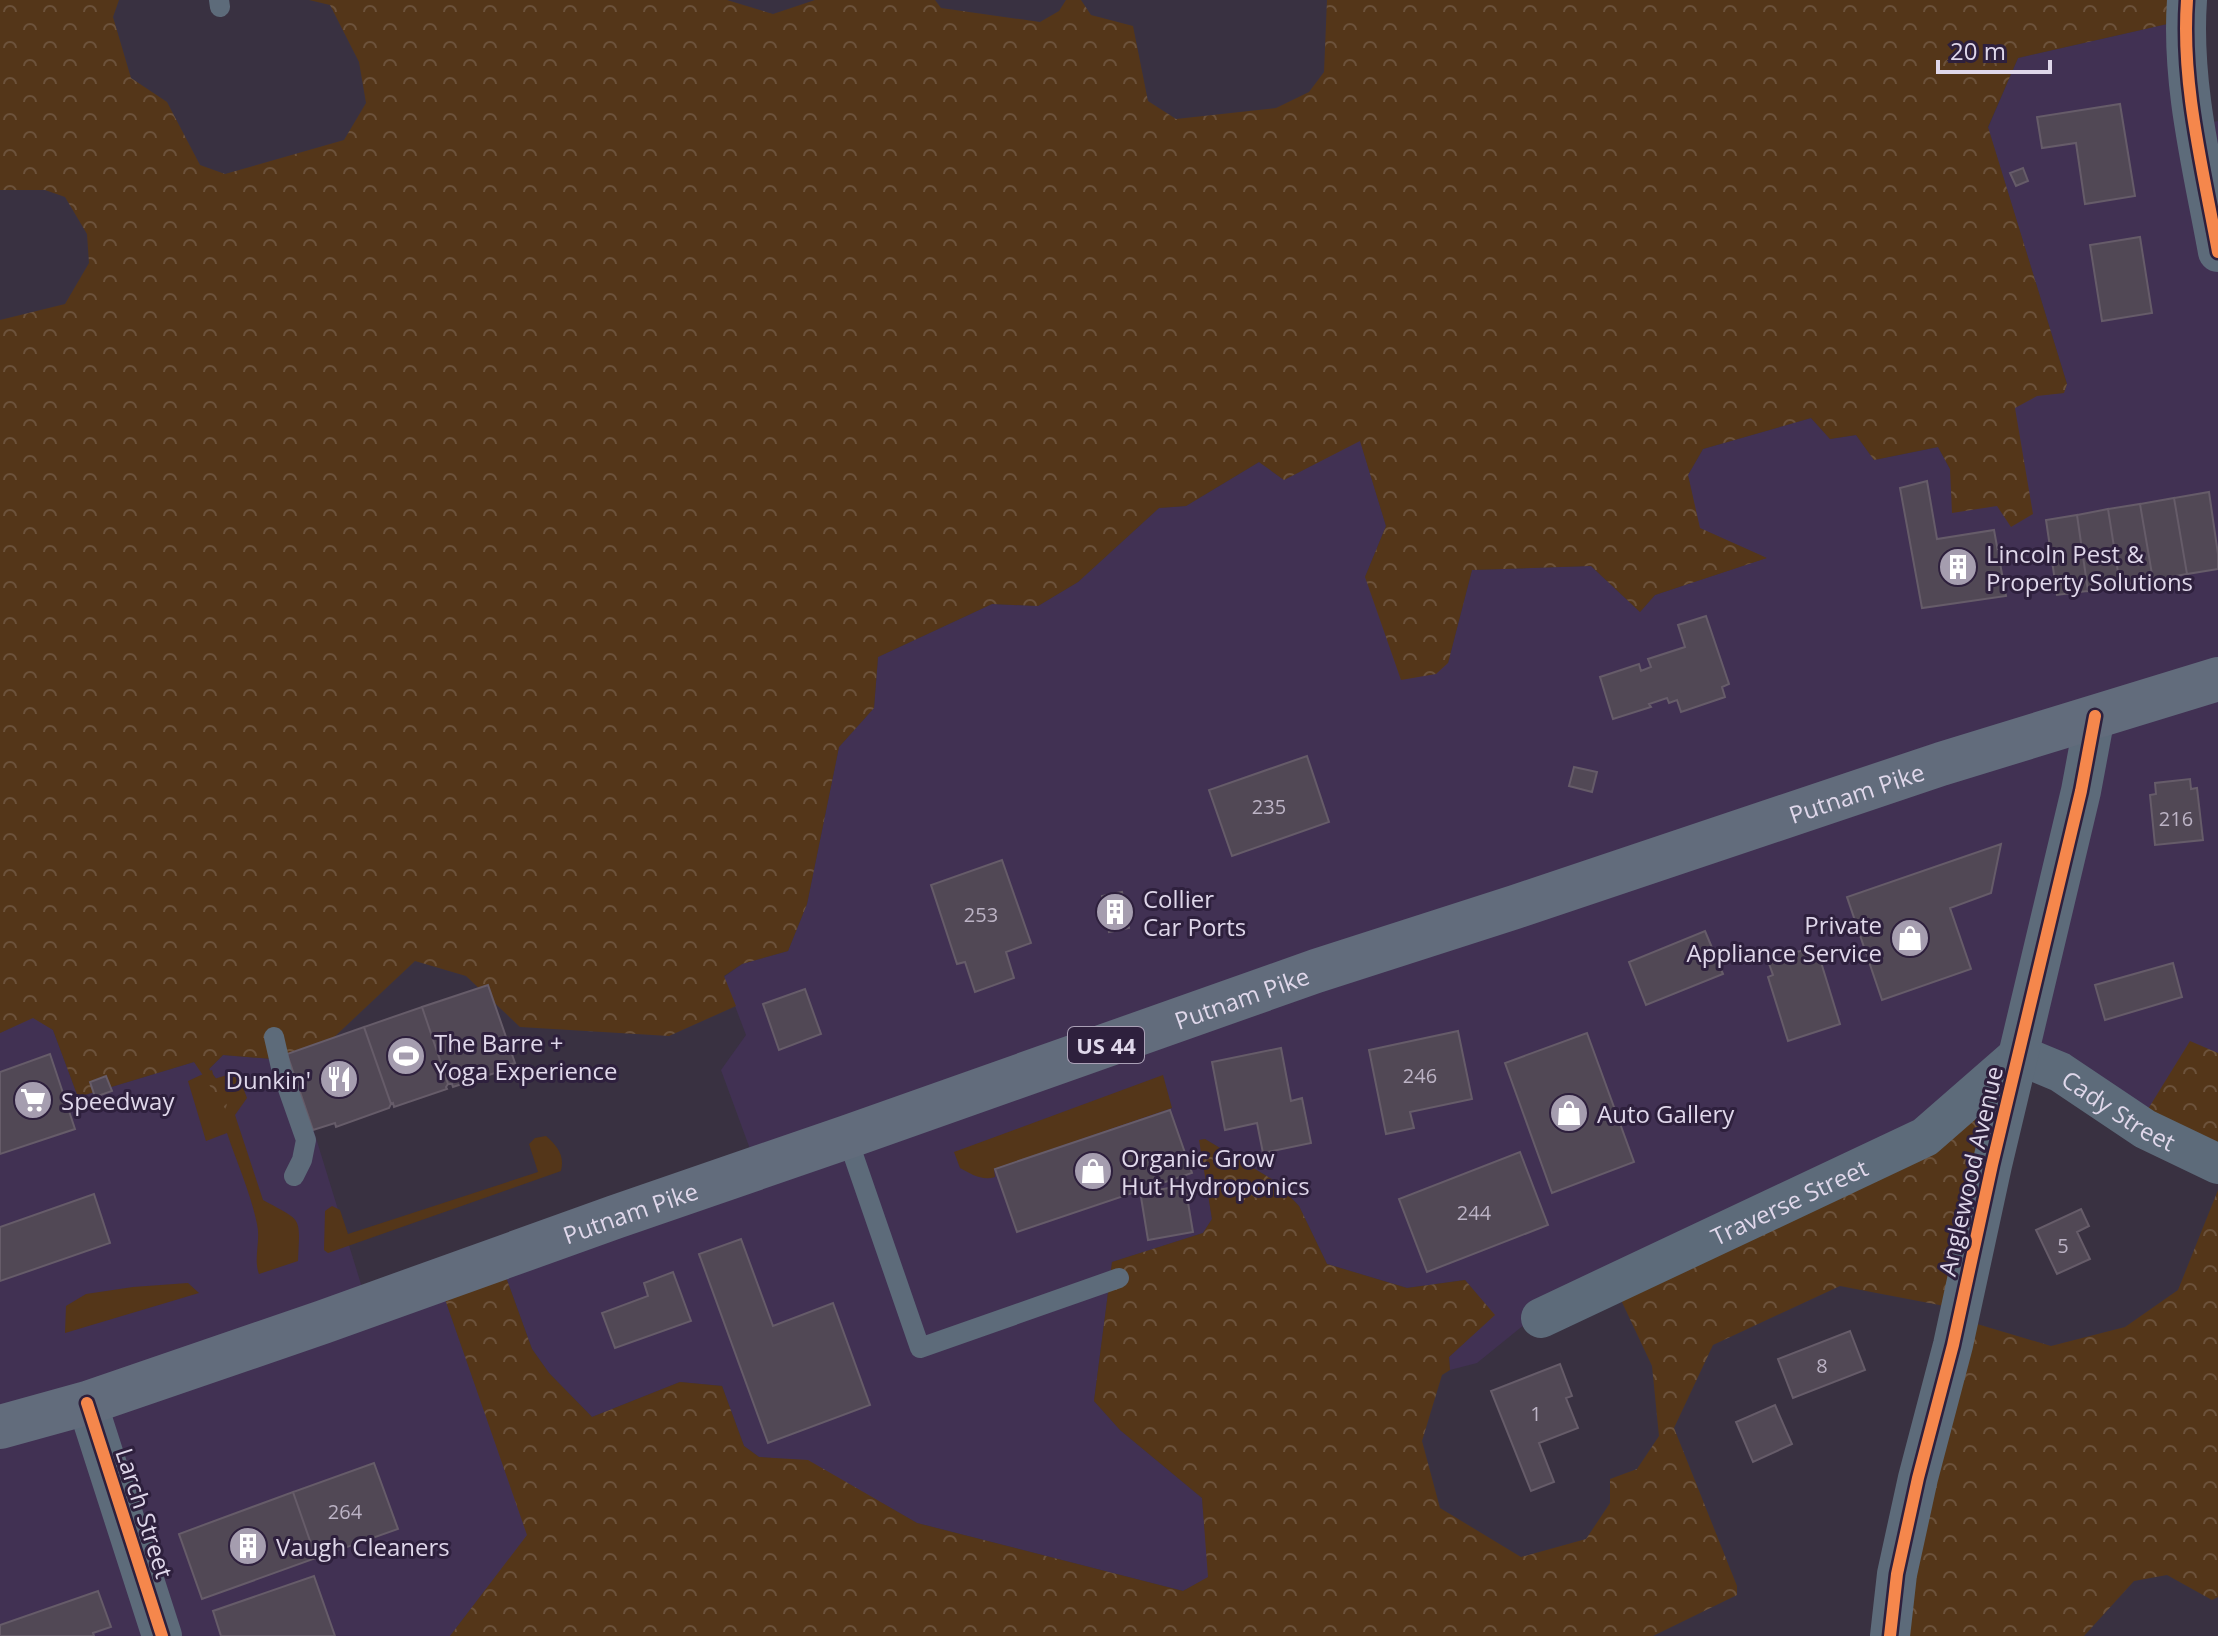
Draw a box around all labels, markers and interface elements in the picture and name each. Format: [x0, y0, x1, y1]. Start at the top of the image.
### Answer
scale bar [1938, 24, 2050, 74]
text: 20 m [1950, 34, 2006, 67]
place label: Lincoln Pest & Property Solutions [1986, 537, 2193, 598]
building icon: Lincoln Pest & Property Solutions [1937, 546, 1979, 588]
street label: Putnam Pike [1784, 754, 1928, 830]
house number: 235 [1252, 793, 1286, 820]
house number: 216 [2159, 805, 2193, 832]
place label: Collier Car Ports [1143, 882, 1246, 943]
building icon: Collier Car Ports [1094, 891, 1136, 933]
house number: 253 [964, 901, 998, 928]
place label: Private Appliance Service [1687, 908, 1882, 969]
shop icon: Private Appliance Service [1889, 917, 1931, 959]
street label: Putnam Pike [1170, 958, 1313, 1036]
place label: The Barre + Yoga Experience [434, 1026, 618, 1087]
road number: US 44 [1068, 1027, 1144, 1063]
sports icon: The Barre + Yoga Experience [385, 1035, 427, 1077]
restaurant icon: Dunkin' [318, 1058, 360, 1100]
house number: 246 [1403, 1062, 1437, 1089]
street label: Cady Street [2056, 1062, 2181, 1158]
place label: Dunkin' [226, 1063, 311, 1096]
street label: Anglewood Avenue [1930, 1063, 2010, 1279]
supermarket icon: Speedway [12, 1079, 54, 1121]
place label: Speedway [61, 1084, 175, 1117]
shop icon: Auto Gallery [1548, 1092, 1590, 1134]
place label: Auto Gallery [1597, 1097, 1735, 1130]
place label: Organic Grow Hut Hydroponics [1121, 1141, 1310, 1202]
shop icon: Organic Grow Hut Hydroponics [1072, 1150, 1114, 1192]
street label: Traverse Street [1705, 1150, 1873, 1252]
street label: Putnam Pike [558, 1173, 702, 1251]
house number: 244 [1457, 1199, 1492, 1226]
house number: 5 [2057, 1232, 2069, 1259]
house number: 8 [1816, 1352, 1828, 1379]
house number: 1 [1530, 1400, 1542, 1427]
street label: Larch Street [108, 1444, 182, 1582]
house number: 264 [328, 1498, 363, 1525]
building icon: Vaugh Cleaners [227, 1525, 269, 1567]
place label: Vaugh Cleaners [276, 1530, 450, 1563]

